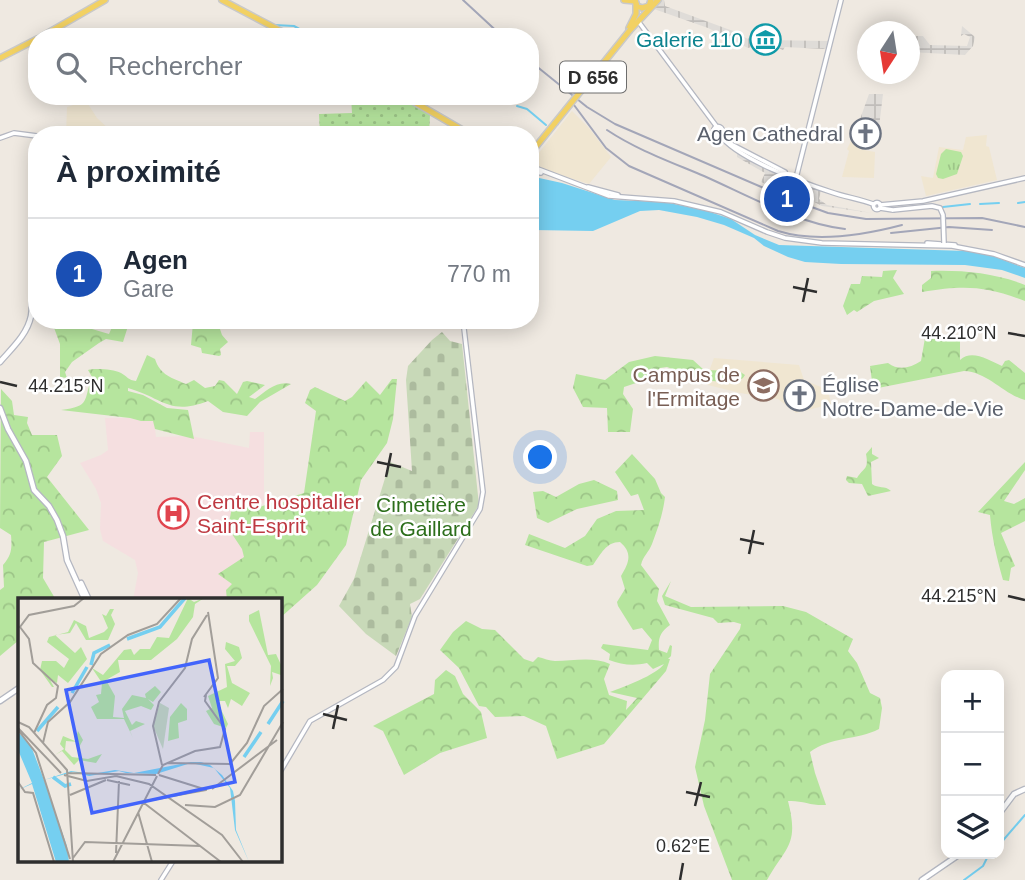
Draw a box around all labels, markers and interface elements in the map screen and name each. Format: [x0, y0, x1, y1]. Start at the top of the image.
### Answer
north arrow [857, 21, 920, 84]
museum icon: Galerie 110 [749, 22, 783, 56]
search box [28, 28, 539, 105]
place label: Galerie 110 [636, 28, 743, 51]
icon: search [52, 48, 90, 86]
text: Rechercher [108, 51, 242, 81]
road number: D 656 [560, 61, 626, 92]
church icon: Agen Cathedral [849, 116, 883, 150]
place label: Agen Cathedral [697, 122, 843, 145]
text: À proximité [56, 155, 221, 188]
pin: 1 [764, 173, 810, 225]
text: Agen [123, 245, 188, 275]
text: 1 [73, 261, 85, 287]
text: 770 m [447, 261, 511, 287]
text: Gare [123, 276, 174, 302]
text: 44.210°N [921, 323, 997, 343]
place label: Campus de l'Ermitage [633, 363, 740, 410]
school or university icon: Campus de l'Ermitage [746, 369, 780, 403]
place label: Église Notre-Dame-de-Vie [822, 373, 1004, 420]
text: 44.215°N [28, 376, 104, 396]
church icon: Église Notre-Dame-de-Vie [782, 379, 816, 413]
your location [523, 440, 557, 474]
place label: Centre hospitalier Saint-Esprit [197, 490, 362, 537]
park label: Cimetière de Gaillard [370, 493, 472, 540]
hospital icon: Centre hospitalier Saint-Esprit [157, 496, 191, 530]
text: 44.215°N [921, 586, 997, 606]
inset map [18, 598, 282, 862]
map controls [941, 670, 1004, 859]
button: + [941, 670, 1004, 733]
button: − [941, 733, 1004, 796]
button: layers [941, 796, 1004, 859]
text: 0.62°E [656, 836, 710, 856]

